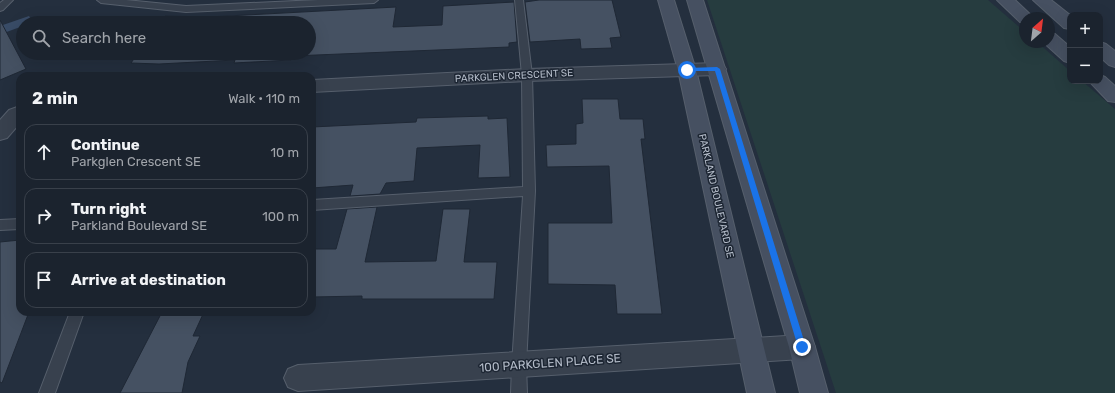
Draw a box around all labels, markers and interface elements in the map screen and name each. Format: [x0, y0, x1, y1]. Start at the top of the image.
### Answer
north arrow [1019, 12, 1055, 48]
map controls [1067, 12, 1103, 84]
button: + [1067, 12, 1103, 48]
search box [16, 16, 316, 60]
icon: search [30, 27, 52, 49]
text: Search here [62, 29, 146, 47]
button: − [1067, 48, 1103, 84]
route start [678, 61, 696, 79]
street label: PARKGLEN CRESCENT SE [455, 67, 573, 85]
text: 2 min [32, 88, 78, 108]
text: Walk · 110 m [228, 91, 300, 106]
street label: PARKLAND BOULEVARD SE [696, 133, 736, 259]
text: Continue [71, 136, 140, 154]
icon: ahead [33, 141, 55, 163]
text: 10 m [270, 145, 299, 160]
text: Parkglen Crescent SE [71, 154, 201, 169]
text: Turn right [71, 200, 146, 218]
icon: right [33, 205, 55, 227]
text: 100 m [262, 209, 299, 224]
text: Parkland Boulevard SE [71, 218, 207, 233]
icon: arrive [33, 269, 55, 291]
text: Arrive at destination [71, 271, 226, 289]
route end [793, 338, 811, 356]
street label: 100 PARKGLEN PLACE SE [479, 351, 621, 375]

